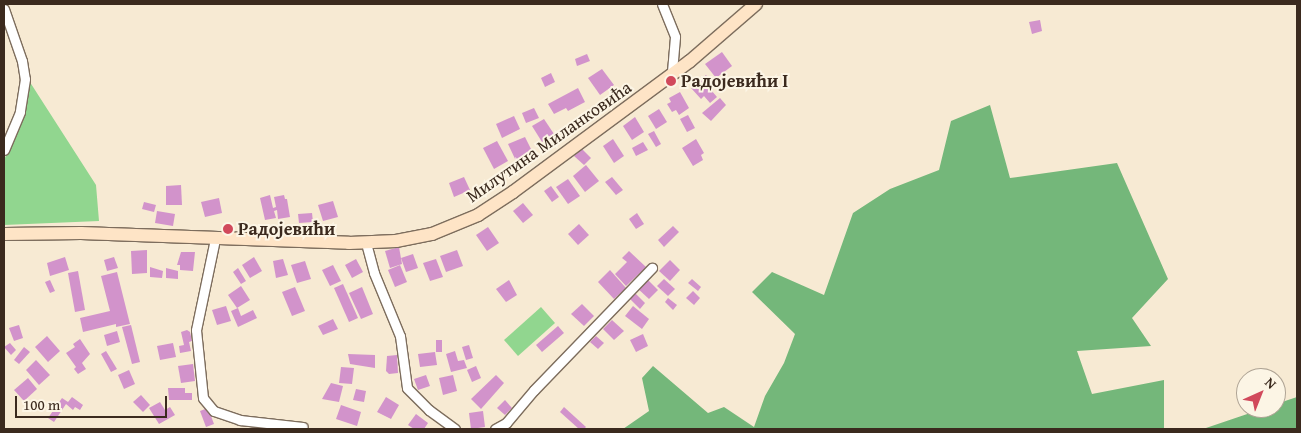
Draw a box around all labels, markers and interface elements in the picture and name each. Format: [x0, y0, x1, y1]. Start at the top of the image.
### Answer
place label: Радојевићи I [681, 70, 788, 92]
marker: Радојевићи I [665, 75, 677, 87]
street label: Милутина Миланковића [462, 77, 636, 207]
place label: Радојевићи [238, 218, 335, 240]
marker: Радојевићи [222, 223, 234, 235]
north arrow [1236, 368, 1286, 418]
text: N [1260, 372, 1281, 393]
scale bar [18, 386, 170, 418]
text: 100 m [23, 394, 60, 415]

